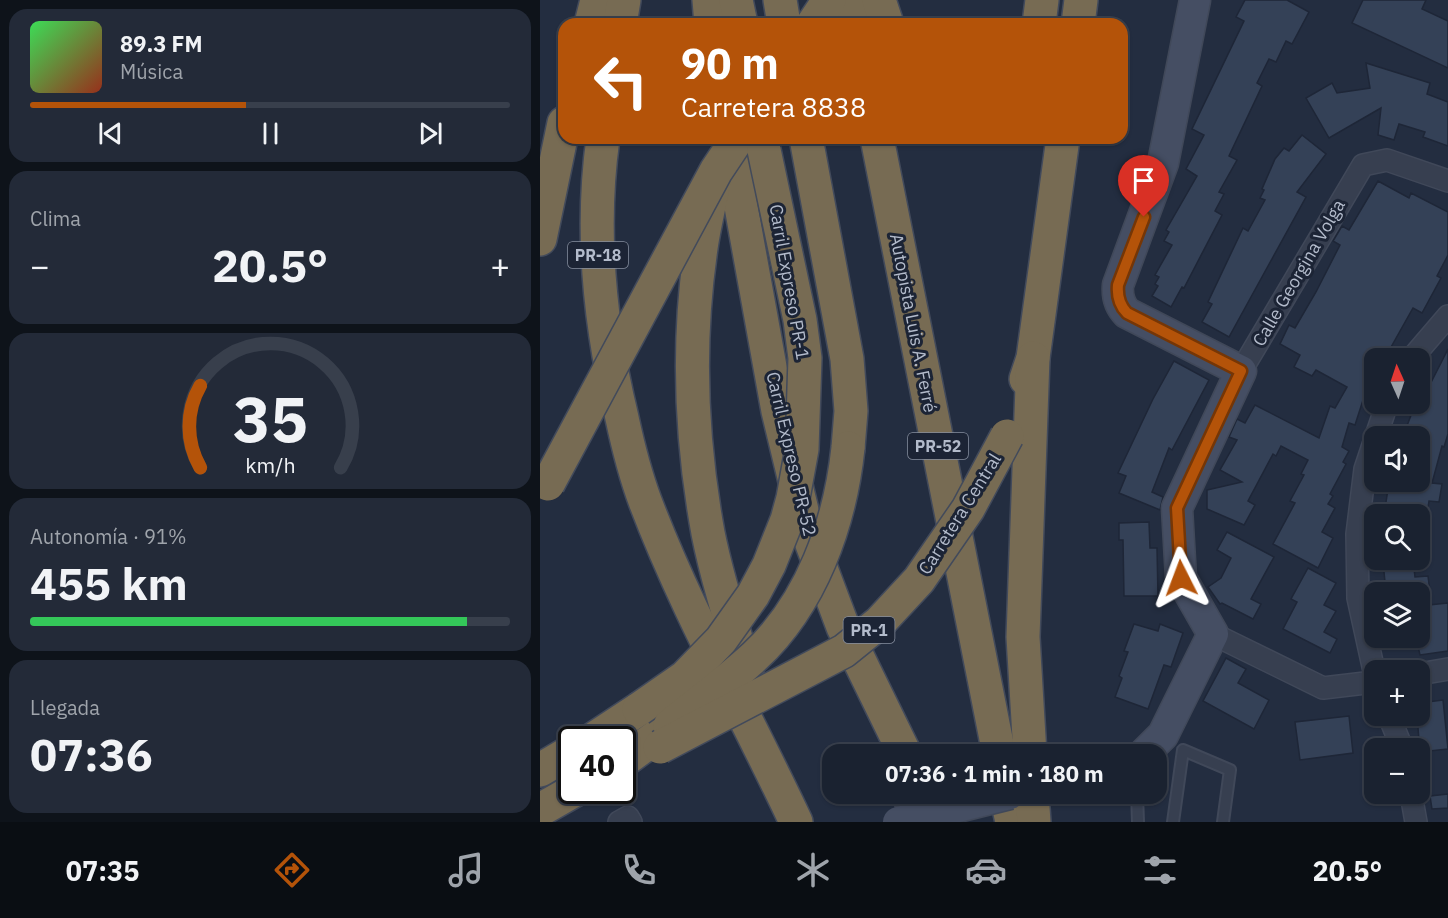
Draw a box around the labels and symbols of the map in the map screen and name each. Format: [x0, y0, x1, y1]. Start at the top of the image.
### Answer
pin [1118, 155, 1169, 217]
street label: Calle Georgina Volga [1247, 195, 1350, 350]
street label: Carril Expreso PR-1 [765, 202, 814, 361]
street label: Autopista Luis A. Ferré [885, 231, 942, 414]
road number: PR-18 [568, 242, 628, 268]
north arrow [1364, 348, 1430, 414]
street label: Carril Expreso PR-52 [761, 369, 822, 538]
road number: PR-52 [908, 433, 968, 459]
street label: Carretera Central [913, 449, 1006, 579]
position arrow [1149, 546, 1213, 610]
road number: PR-1 [844, 617, 894, 643]
speed limit sign: 40 [558, 726, 636, 804]

